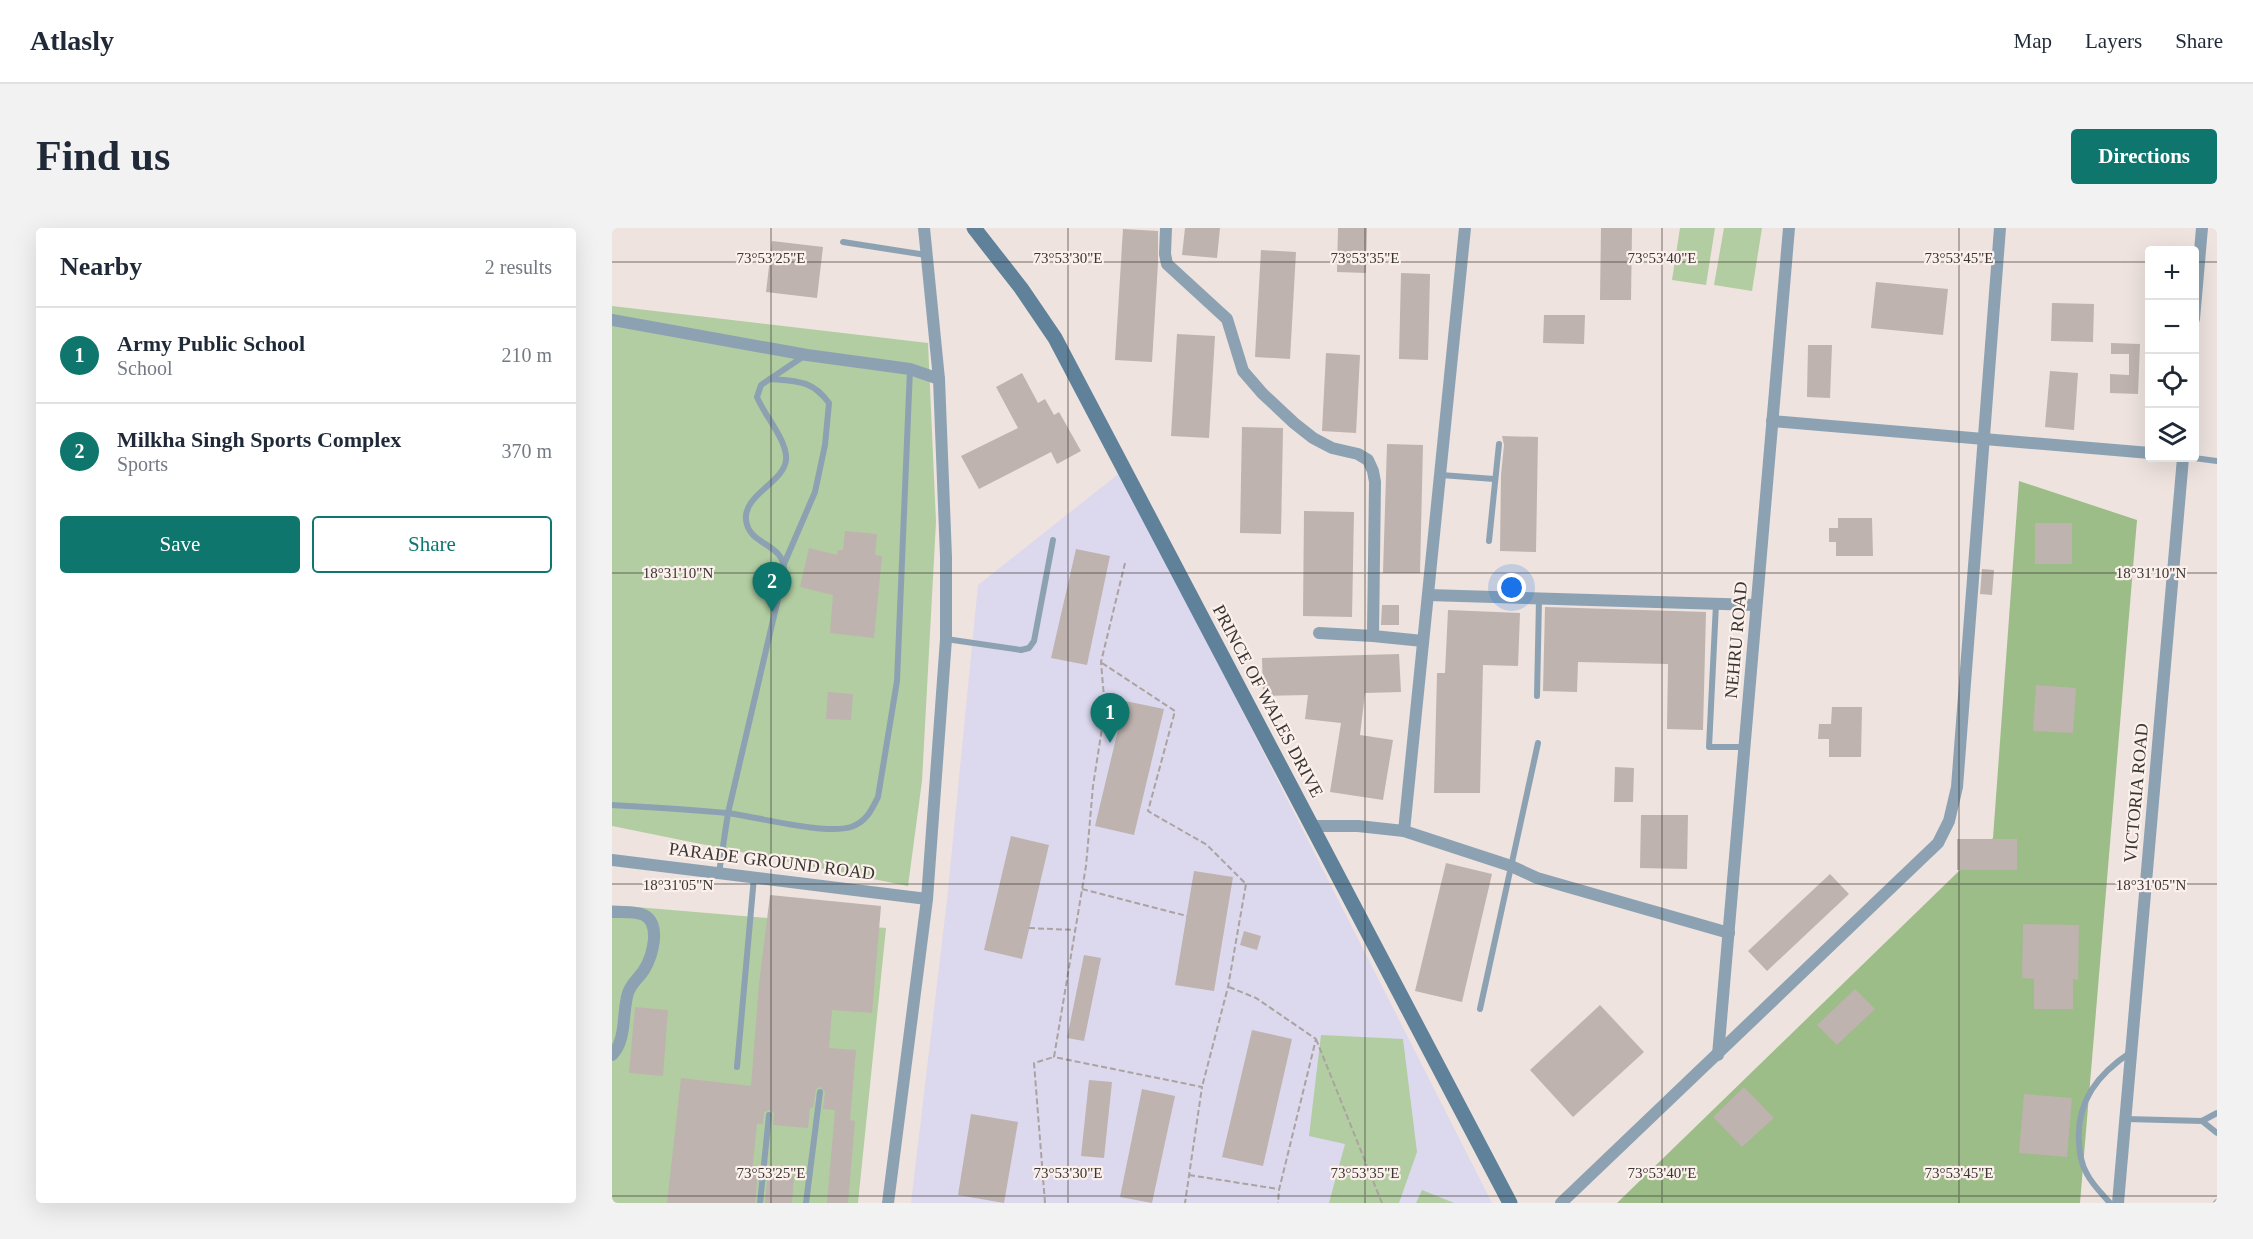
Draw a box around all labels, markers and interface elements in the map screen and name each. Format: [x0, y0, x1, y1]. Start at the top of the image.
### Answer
text: Atlasly [30, 25, 114, 56]
text: Map [2014, 29, 2052, 53]
text: Layers [2085, 29, 2142, 53]
text: Share [2175, 29, 2223, 53]
button: Directions [2071, 129, 2217, 184]
text: Find us [36, 133, 170, 179]
map controls [2145, 246, 2199, 462]
button: + [2145, 246, 2199, 300]
text: 73°53'25"E [737, 250, 806, 266]
text: 73°53'30"E [1034, 250, 1103, 266]
text: 73°53'35"E [1331, 250, 1400, 266]
text: 73°53'40"E [1628, 250, 1697, 266]
text: 73°53'45"E [1925, 250, 1994, 266]
text: Nearby [60, 252, 142, 281]
text: 2 results [485, 256, 552, 278]
button: − [2145, 300, 2199, 354]
text: Army Public School [117, 331, 305, 356]
text: 1 [75, 344, 85, 366]
text: 210 m [501, 344, 552, 366]
button: locate [2145, 354, 2199, 408]
text: School [117, 357, 173, 379]
button: layers [2145, 408, 2199, 462]
text: Milkha Singh Sports Complex [117, 427, 401, 452]
text: 2 [75, 440, 85, 462]
text: 370 m [501, 440, 552, 462]
text: Sports [117, 453, 168, 475]
button: Save [60, 516, 300, 573]
button: Share [312, 516, 552, 573]
pin: 2 [752, 562, 792, 612]
text: 18°31'10"N [643, 565, 713, 581]
text: 18°31'10"N [2116, 565, 2186, 581]
your location [1497, 573, 1526, 602]
street label: NEHRU ROAD [1721, 581, 1751, 699]
street label: PRINCE OF WALES DRIVE [1209, 601, 1327, 801]
pin: 1 [1090, 694, 1130, 743]
street label: VICTORIA ROAD [2120, 722, 2152, 864]
street label: PARADE GROUND ROAD [668, 838, 876, 884]
text: 18°31'05"N [643, 877, 713, 893]
text: 18°31'05"N [2116, 877, 2186, 893]
text: 73°53'25"E [737, 1165, 806, 1181]
text: 73°53'30"E [1034, 1165, 1103, 1181]
text: 73°53'35"E [1331, 1165, 1400, 1181]
text: 73°53'40"E [1628, 1165, 1697, 1181]
text: 73°53'45"E [1925, 1165, 1994, 1181]

